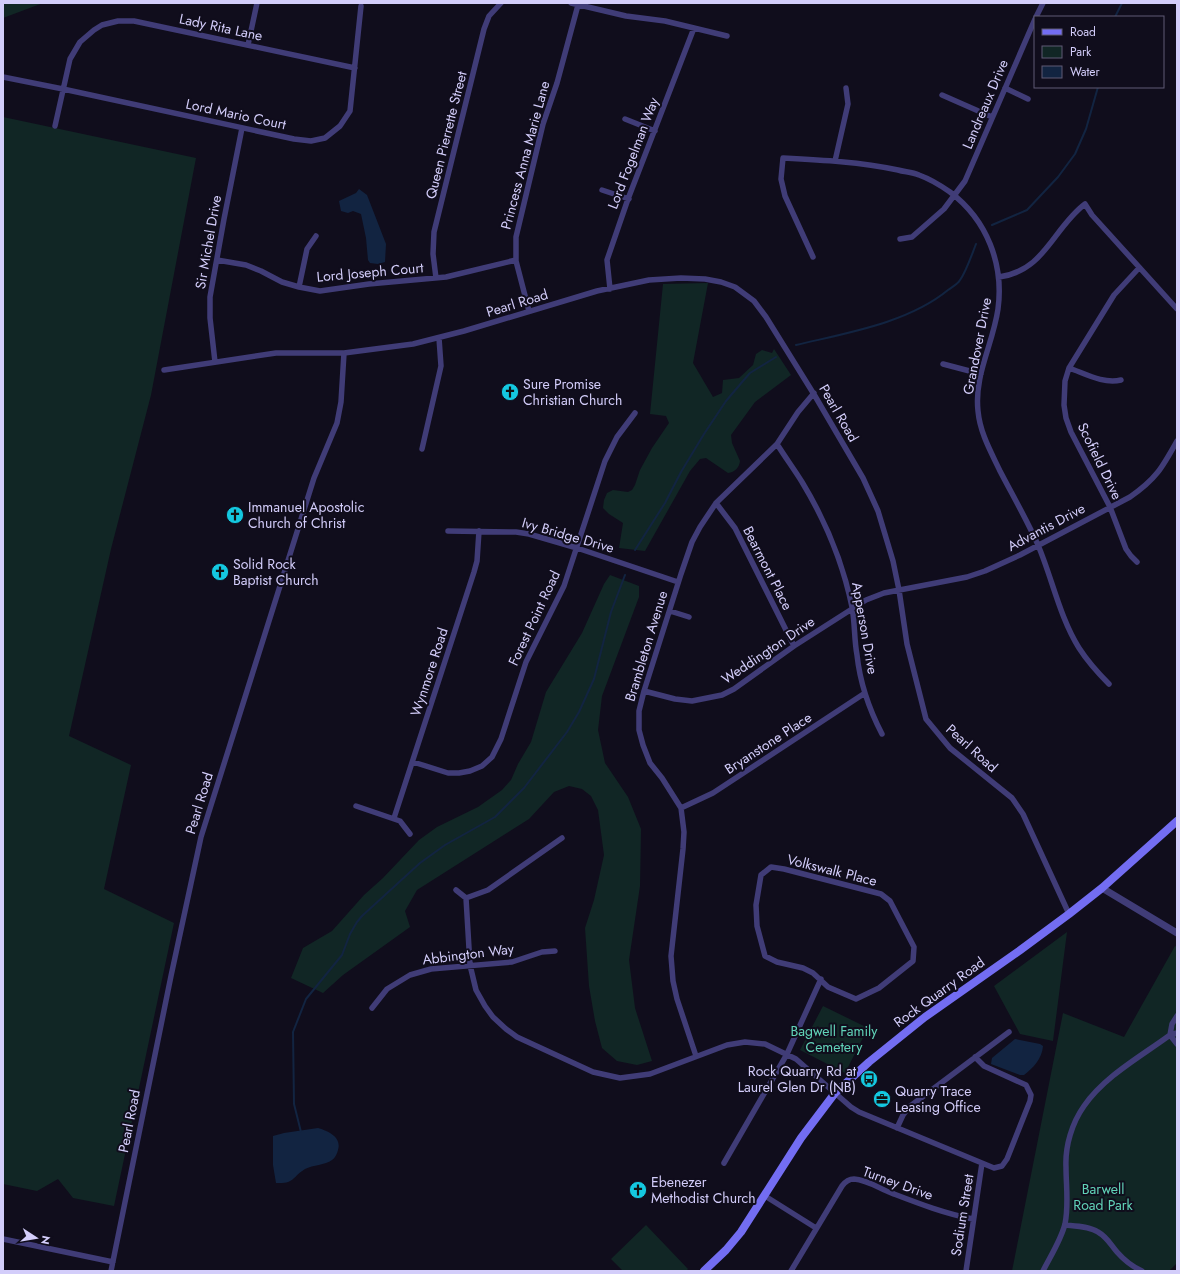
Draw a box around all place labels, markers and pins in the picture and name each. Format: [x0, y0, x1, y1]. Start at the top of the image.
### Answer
place label: Sure Promise Christian Church [523, 374, 622, 410]
church icon: Sure Promise Christian Church [500, 382, 520, 402]
place label: Immanuel Apostolic Church of Christ [248, 497, 364, 533]
church icon: Immanuel Apostolic Church of Christ [225, 505, 245, 525]
place label: Solid Rock Baptist Church [233, 554, 319, 590]
church icon: Solid Rock Baptist Church [210, 562, 230, 582]
place label: Rock Quarry Rd at Laurel Glen Dr (NB) [738, 1061, 857, 1097]
bus stop icon: Rock Quarry Rd at Laurel Glen Dr (NB) [859, 1069, 879, 1089]
place label: Quarry Trace Leasing Office [895, 1081, 981, 1117]
office icon: Quarry Trace Leasing Office [872, 1089, 892, 1109]
place label: Ebenezer Methodist Church [651, 1172, 756, 1208]
church icon: Ebenezer Methodist Church [628, 1180, 648, 1200]

